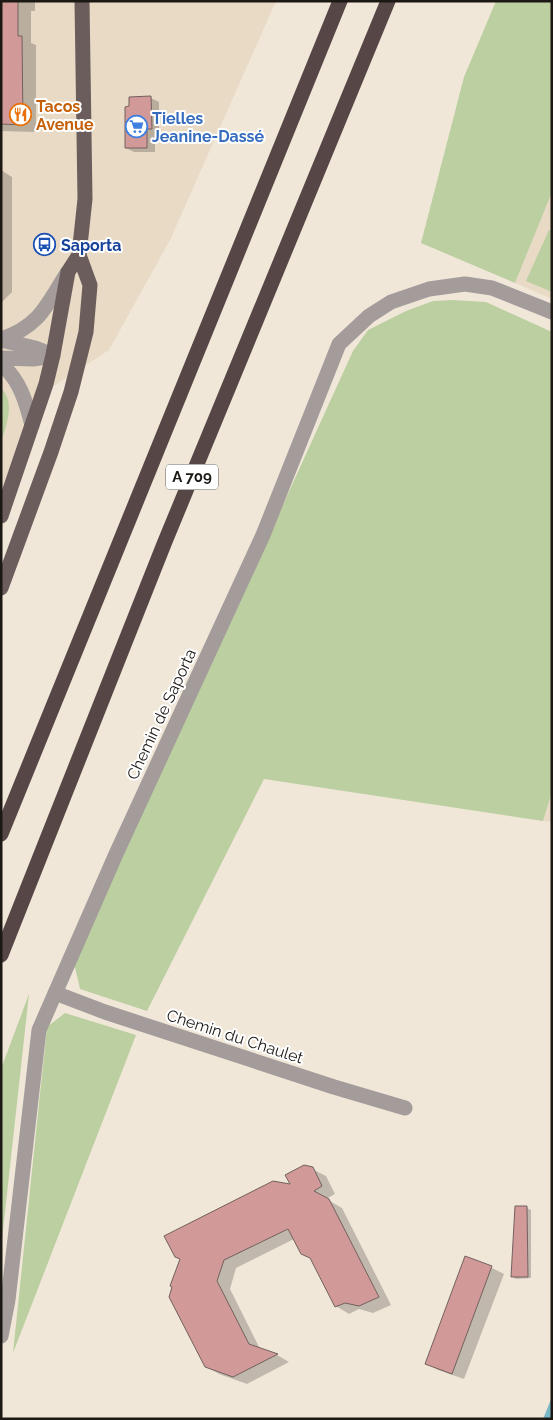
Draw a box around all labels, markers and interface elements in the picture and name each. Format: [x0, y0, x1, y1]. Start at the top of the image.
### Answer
place label: Tacos Avenue [36, 97, 94, 134]
restaurant icon: Tacos Avenue [8, 103, 32, 127]
place label: Tielles Jeanine-Dassé [152, 109, 265, 146]
supermarket icon: Tielles Jeanine-Dassé [124, 115, 148, 139]
bus stop icon: Saporta [33, 233, 57, 257]
place label: Saporta [61, 236, 121, 255]
road number: A 709 [166, 464, 218, 490]
street label: Chemin de Saporta [123, 646, 200, 783]
street label: Chemin du Chaulet [164, 1005, 306, 1068]

